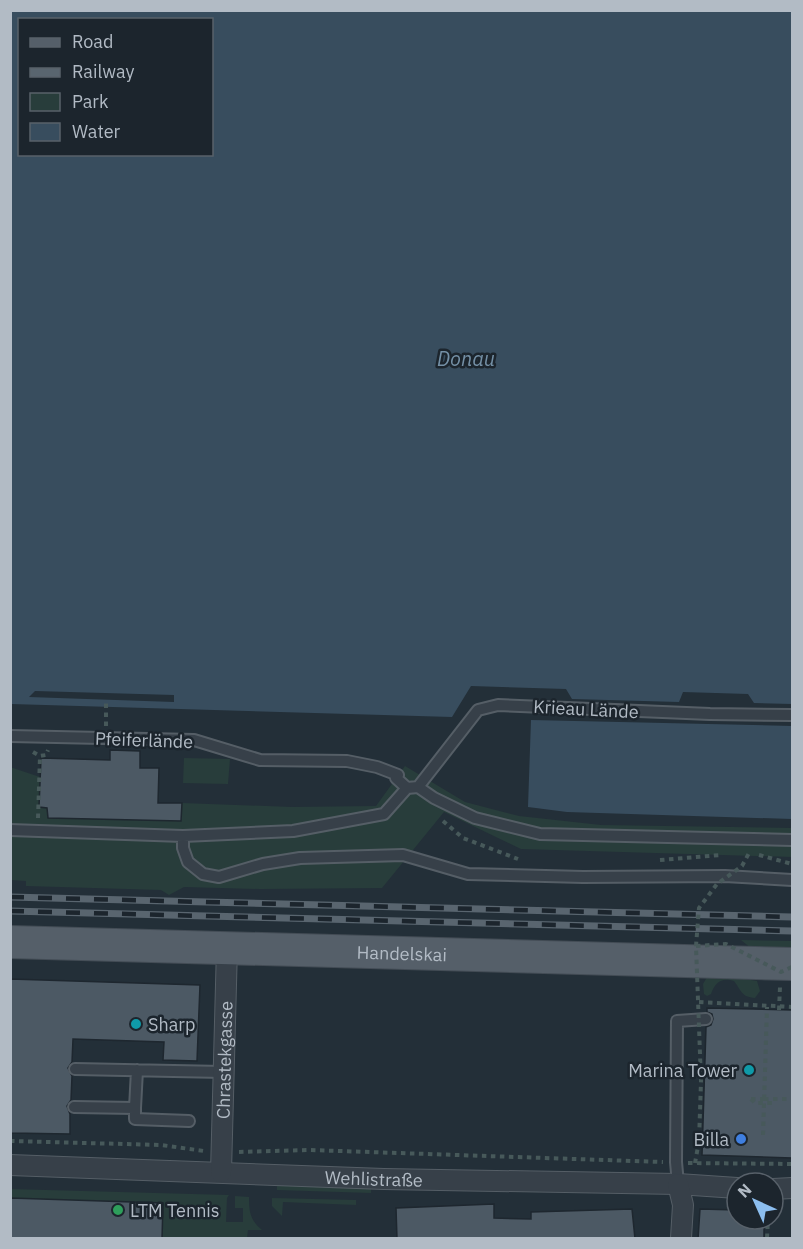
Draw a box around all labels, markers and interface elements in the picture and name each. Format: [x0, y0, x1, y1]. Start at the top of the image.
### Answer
legend [18, 18, 213, 156]
text: Road [72, 30, 113, 53]
text: Railway [72, 60, 134, 83]
text: Park [72, 90, 109, 113]
text: Water [72, 120, 121, 143]
water label: Donau [437, 345, 495, 372]
street label: Krieau Lände [533, 695, 639, 723]
street label: Pfeiferlände [94, 727, 194, 753]
street label: Handelskai [356, 940, 447, 966]
street label: Chrastekgasse [211, 1001, 237, 1119]
place label: Sharp [148, 1013, 195, 1036]
marker: Sharp [129, 1017, 143, 1031]
place label: Marina Tower [628, 1059, 737, 1082]
marker: Marina Tower [742, 1063, 756, 1077]
place label: Billa [693, 1128, 729, 1151]
marker: Billa [734, 1132, 748, 1146]
street label: Wehlistraße [324, 1165, 423, 1191]
north arrow [725, 1171, 785, 1231]
text: N [733, 1179, 756, 1202]
place label: LTM Tennis [130, 1199, 220, 1222]
marker: LTM Tennis [111, 1203, 125, 1217]

